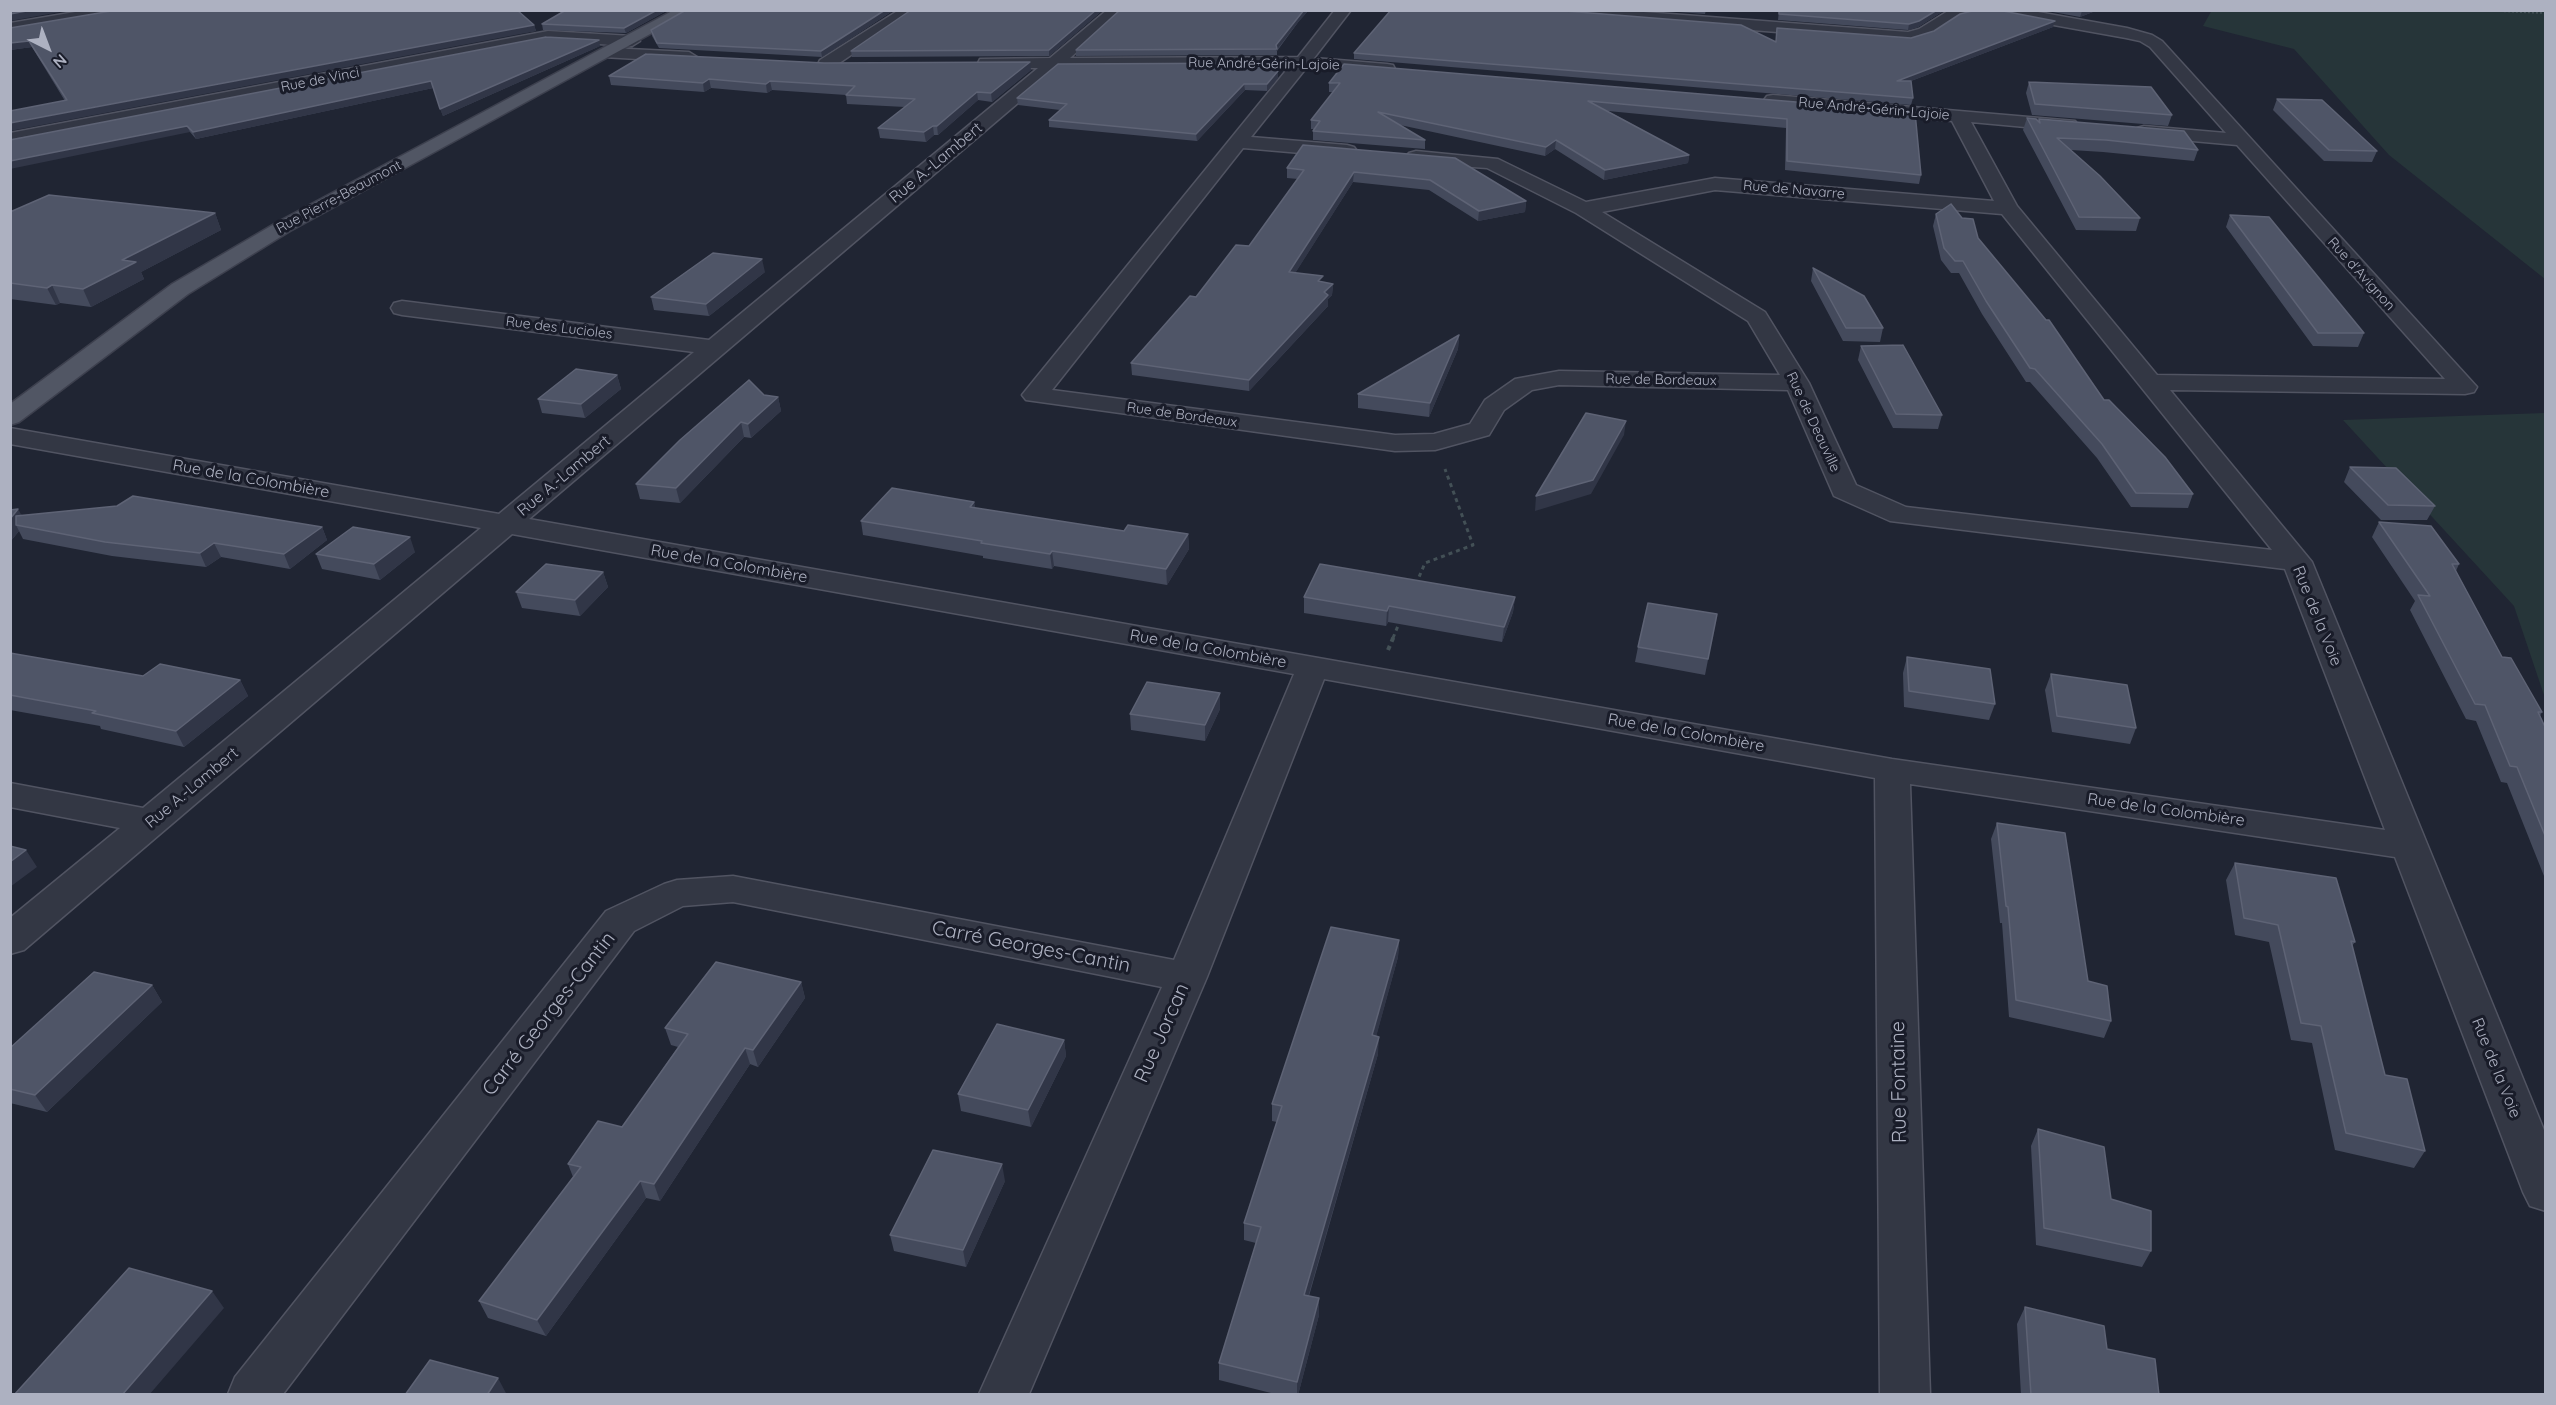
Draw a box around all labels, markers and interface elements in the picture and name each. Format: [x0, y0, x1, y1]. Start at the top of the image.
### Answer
north arrow [18, 18, 78, 78]
text: N [49, 50, 71, 73]
street label: Rue André-Gérin-Lajoie [1188, 54, 1340, 74]
street label: Rue de Vinci [279, 64, 361, 96]
street label: Rue André-Gérin-Lajoie [1798, 94, 1950, 124]
street label: Rue A.-Lambert [886, 118, 986, 208]
street label: Rue Pierre-Beaumont [273, 157, 405, 237]
street label: Rue de Navarre [1743, 177, 1845, 203]
street label: Rue d'Avignon [2324, 234, 2398, 314]
street label: Rue des Lucioles [505, 313, 613, 343]
street label: Rue de Deauville [1783, 369, 1843, 475]
street label: Rue de Bordeaux [1605, 371, 1717, 389]
street label: Rue de Bordeaux [1126, 399, 1238, 431]
street label: Rue A.-Lambert [514, 431, 614, 521]
street label: Rue de la Colombière [171, 456, 331, 502]
street label: Rue de la Colombière [649, 541, 809, 587]
street label: Rue de la Voie [2288, 563, 2346, 669]
street label: Rue de la Colombière [1128, 626, 1288, 672]
street label: Rue de la Colombière [1606, 710, 1766, 756]
street label: Rue A.-Lambert [142, 743, 242, 833]
street label: Rue de la Colombière [2086, 789, 2246, 831]
street label: Carré Georges-Cantin [930, 916, 1132, 978]
street label: Carré Georges-Cantin [478, 927, 620, 1101]
street label: Rue Jorcan [1129, 980, 1195, 1086]
street label: Rue de la Voie [2467, 1015, 2525, 1121]
street label: Rue Fontaine [1886, 1021, 1912, 1143]

